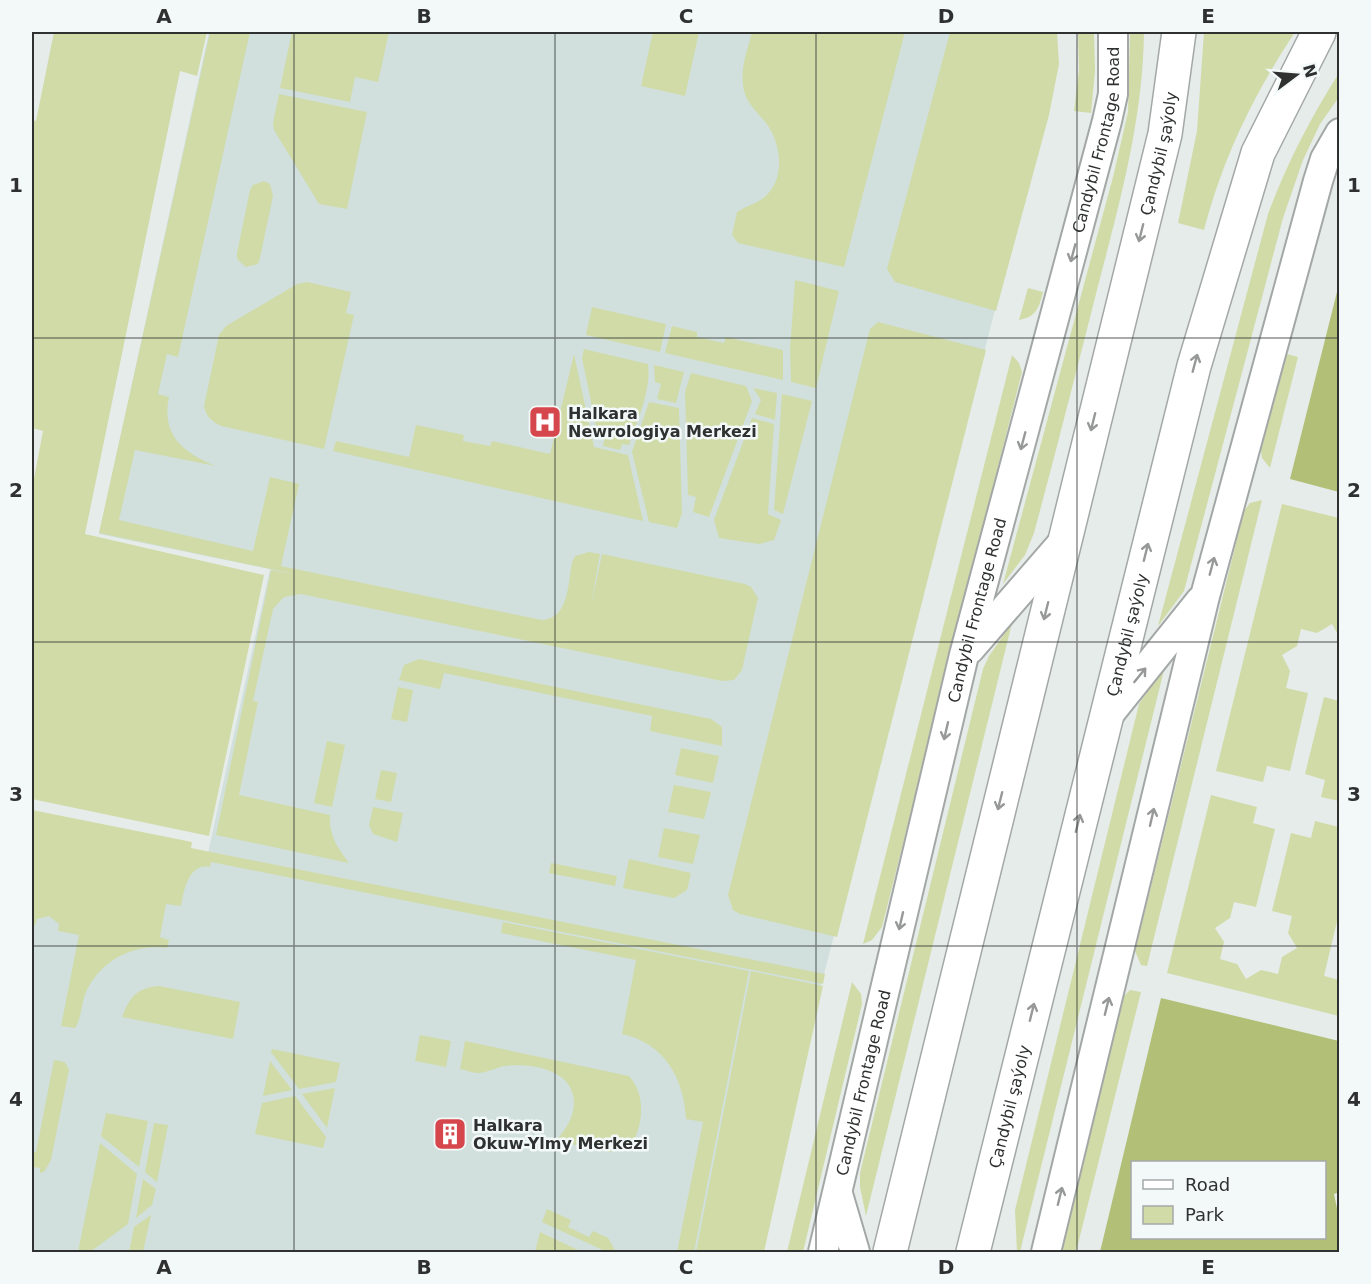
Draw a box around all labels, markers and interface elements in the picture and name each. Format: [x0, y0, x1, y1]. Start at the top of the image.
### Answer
text: A [156, 4, 172, 28]
text: B [416, 4, 432, 28]
text: C [679, 4, 693, 28]
text: D [938, 4, 954, 28]
text: E [1201, 4, 1215, 28]
north arrow [1266, 45, 1326, 105]
street label: Candybil Frontage Road [1068, 47, 1123, 235]
text: N [1299, 62, 1321, 80]
street label: Çandybil şaýoly [1136, 90, 1180, 217]
text: 1 [9, 173, 23, 197]
text: 1 [1347, 173, 1361, 197]
one-way arrow [1134, 223, 1146, 242]
one-way arrow [1067, 243, 1079, 262]
one-way arrow [1190, 354, 1201, 373]
hospital icon: Halkara Newrologiya Merkezi [527, 404, 563, 440]
place label: Halkara Newrologiya Merkezi [568, 404, 757, 441]
one-way arrow [1087, 412, 1099, 431]
one-way arrow [1016, 432, 1028, 451]
text: 2 [9, 478, 23, 502]
text: 2 [1347, 478, 1361, 502]
street label: Candybil Frontage Road [944, 516, 1010, 705]
one-way arrow [1141, 543, 1153, 562]
one-way arrow [1207, 557, 1219, 576]
street label: Çandybil şaýoly [1102, 571, 1151, 698]
one-way arrow [1039, 602, 1051, 621]
one-way arrow [1134, 667, 1147, 683]
one-way arrow [940, 721, 951, 741]
text: 3 [9, 782, 23, 806]
text: 3 [1347, 782, 1361, 806]
one-way arrow [993, 791, 1005, 810]
one-way arrow [1147, 808, 1159, 827]
one-way arrow [1073, 814, 1085, 833]
one-way arrow [895, 911, 907, 930]
street label: Candybil Frontage Road [832, 988, 894, 1178]
one-way arrow [1101, 997, 1113, 1016]
one-way arrow [1026, 1003, 1038, 1022]
street label: Çandybil şaýoly [985, 1043, 1034, 1170]
text: 4 [9, 1087, 23, 1111]
text: 4 [1347, 1087, 1361, 1111]
building icon: Halkara Okuw-Ylmy Merkezi [432, 1116, 468, 1152]
place label: Halkara Okuw-Ylmy Merkezi [473, 1116, 648, 1153]
legend [1131, 1161, 1326, 1239]
text: Road [1185, 1174, 1230, 1195]
one-way arrow [1054, 1187, 1066, 1206]
text: Park [1185, 1204, 1224, 1225]
text: A [156, 1255, 172, 1279]
text: B [416, 1255, 432, 1279]
text: C [679, 1255, 693, 1279]
text: D [938, 1255, 954, 1279]
text: E [1201, 1255, 1215, 1279]

